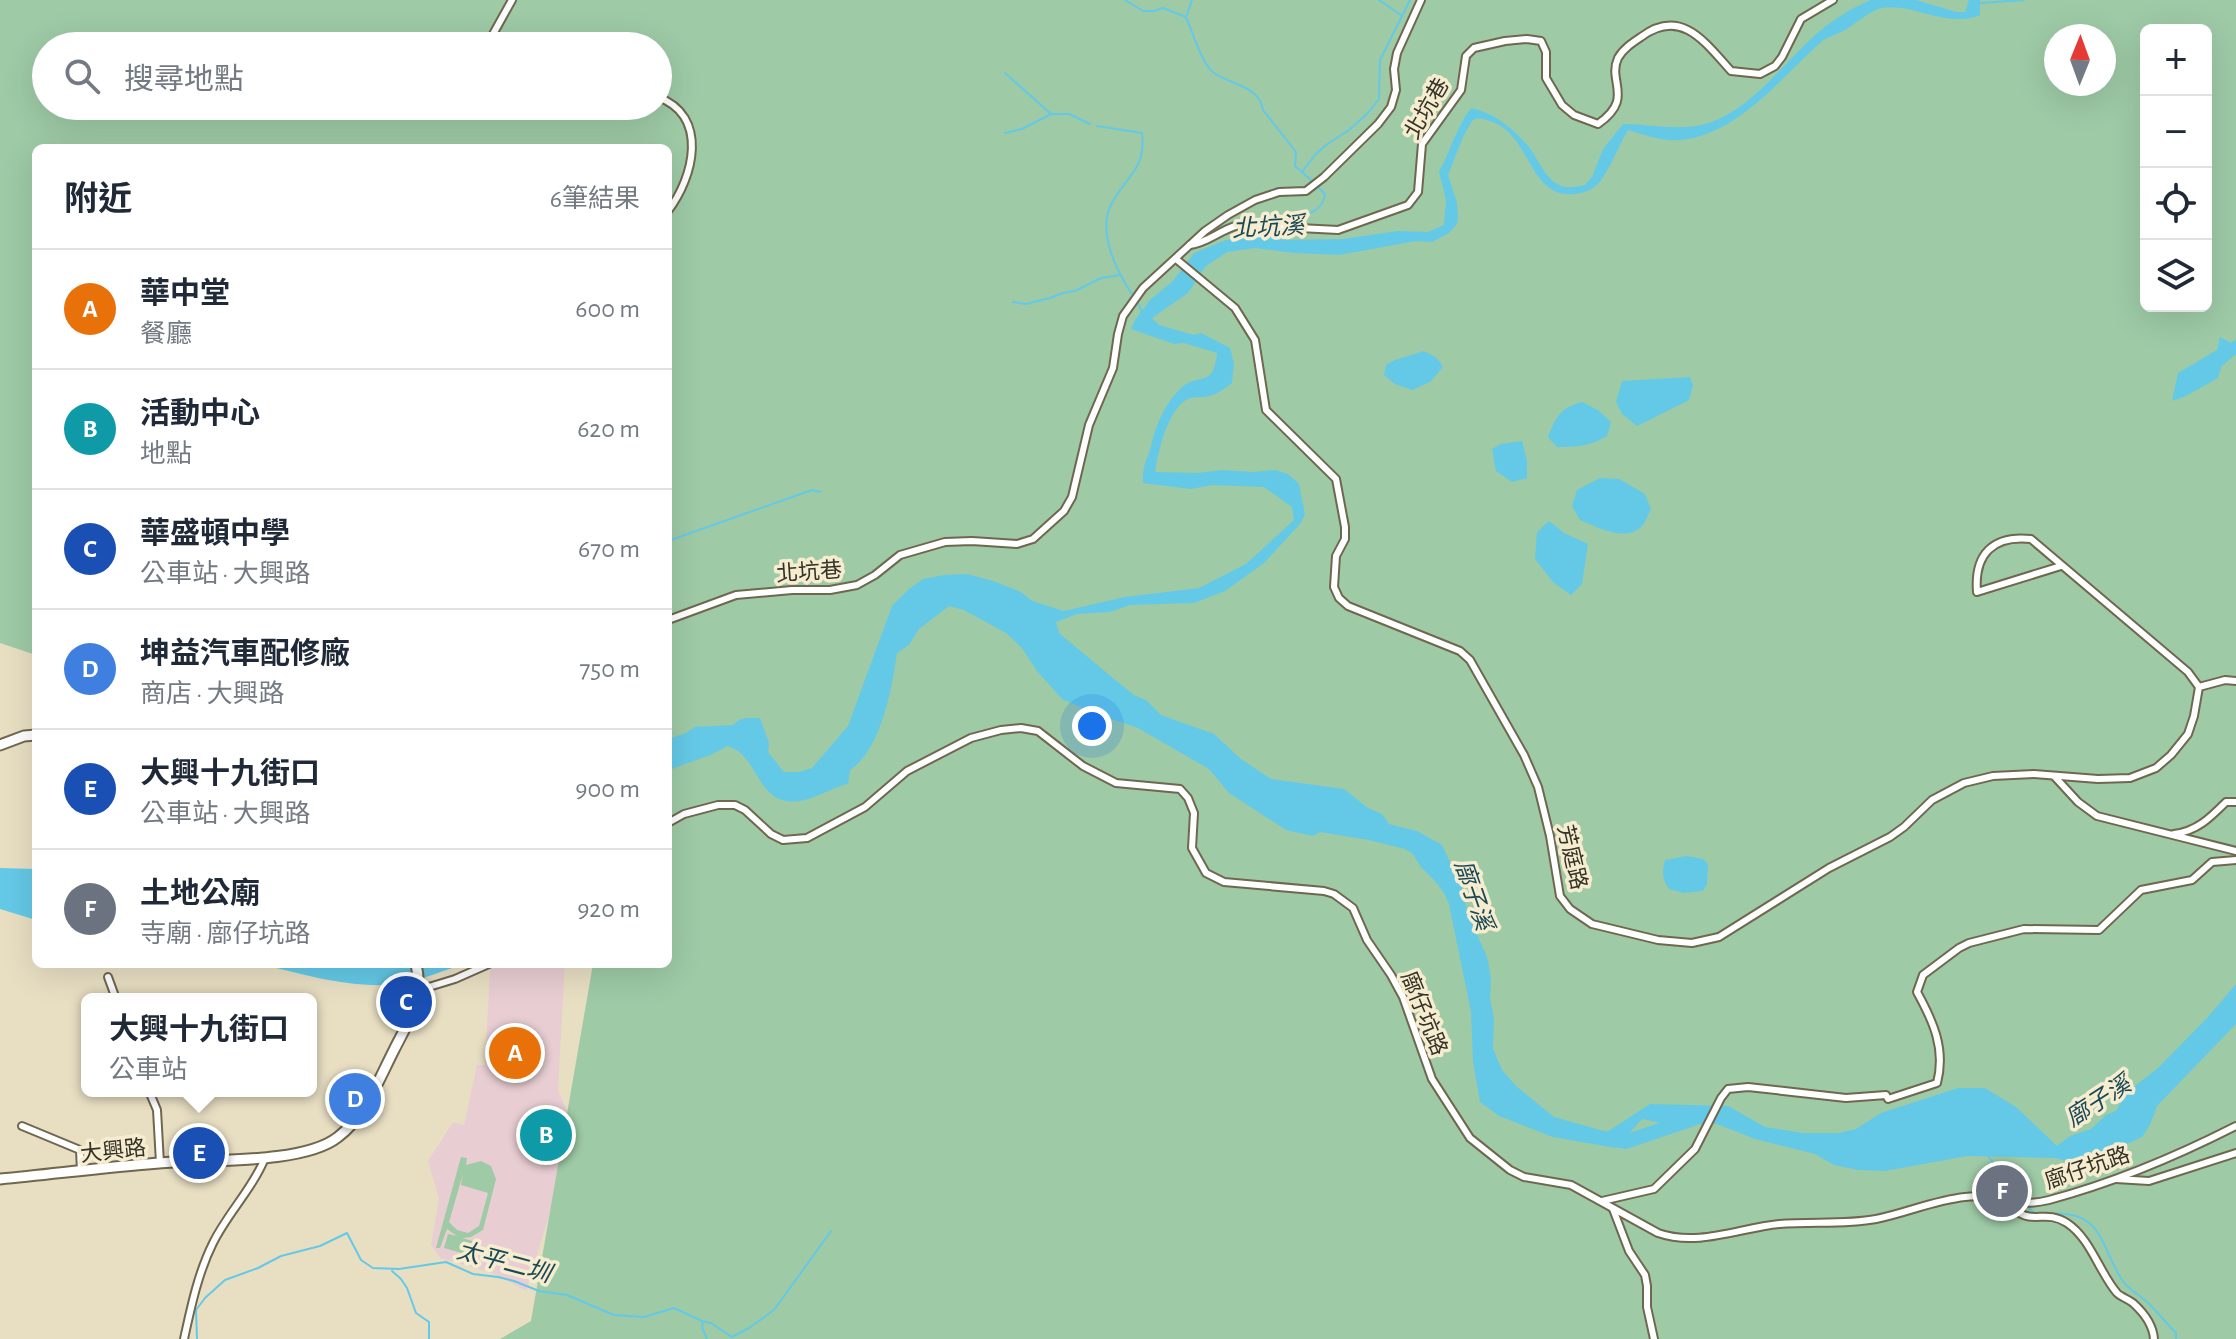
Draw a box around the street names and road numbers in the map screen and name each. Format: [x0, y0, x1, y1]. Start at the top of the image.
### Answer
street label: 北坑巷 [1400, 74, 1453, 143]
street label: 北坑巷 [775, 558, 843, 585]
street label: 芳庭路 [1554, 822, 1591, 892]
street label: 廍仔坑路 [1397, 968, 1452, 1058]
street label: 大興路 [79, 1136, 147, 1165]
street label: 廍仔坑路 [2042, 1142, 2133, 1193]

